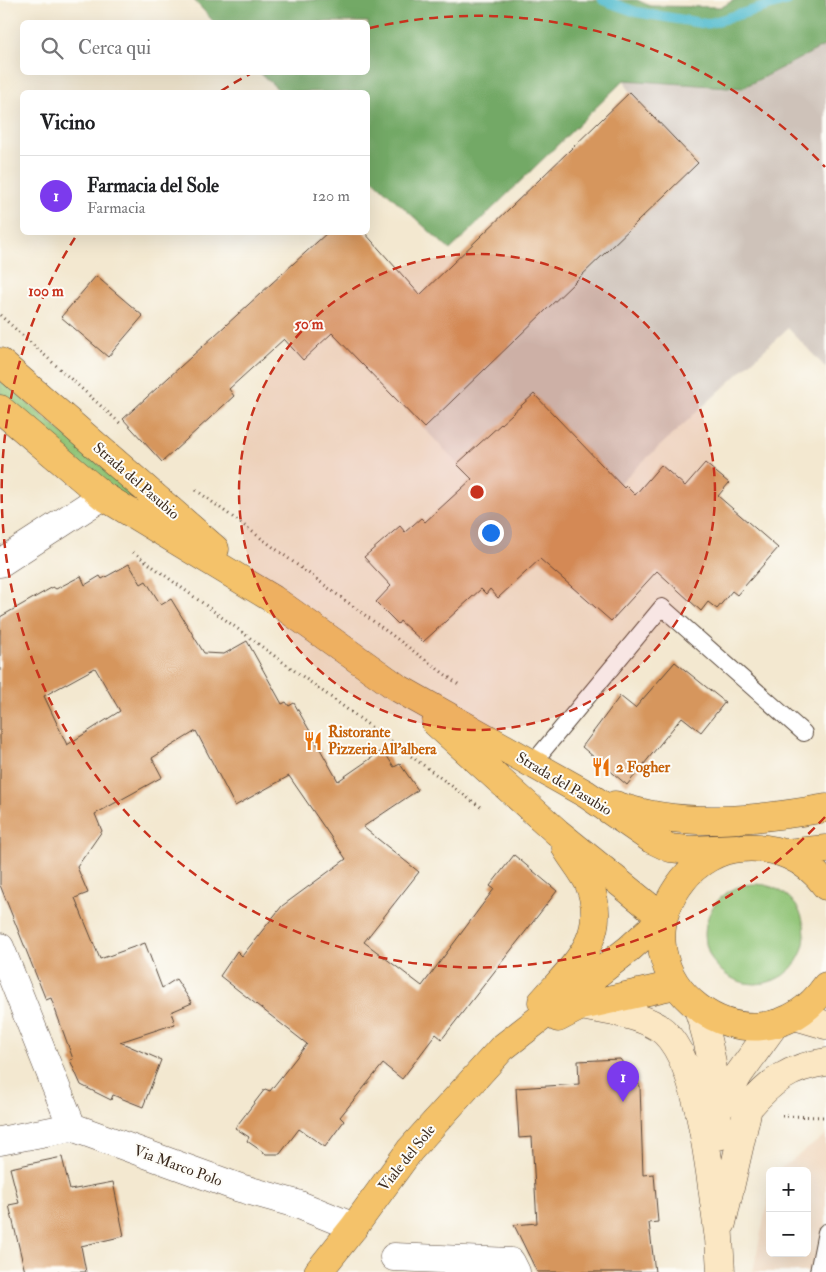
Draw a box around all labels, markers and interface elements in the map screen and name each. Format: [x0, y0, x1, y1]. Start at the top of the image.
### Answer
search box [20, 20, 370, 75]
icon: search [38, 34, 66, 62]
text: Cerca qui [78, 36, 151, 60]
text: Vicino [40, 109, 95, 136]
text: Farmacia del Sole [87, 174, 219, 198]
text: 1 [53, 186, 59, 206]
text: 120 m [312, 186, 350, 206]
text: Farmacia [87, 198, 145, 218]
text: 100 m [28, 282, 64, 301]
text: 50 m [295, 315, 324, 334]
street label: Strada del Pasubio [89, 438, 183, 524]
centre of rings [468, 483, 486, 501]
your location [478, 520, 504, 546]
place label: Ristorante Pizzeria All'albera [328, 723, 437, 759]
restaurant icon: Ristorante Pizzeria All'albera [302, 730, 324, 752]
street label: Strada del Pasubio [513, 748, 615, 820]
restaurant icon: 2 Fogher [590, 756, 612, 778]
place label: 2 Fogher [616, 758, 671, 778]
pin: 1 [607, 1061, 639, 1102]
street label: Viale del Sole [374, 1121, 440, 1195]
street label: Via Marco Polo [131, 1141, 225, 1191]
map controls [766, 1167, 811, 1257]
button: + [766, 1167, 811, 1212]
button: − [766, 1212, 811, 1257]

